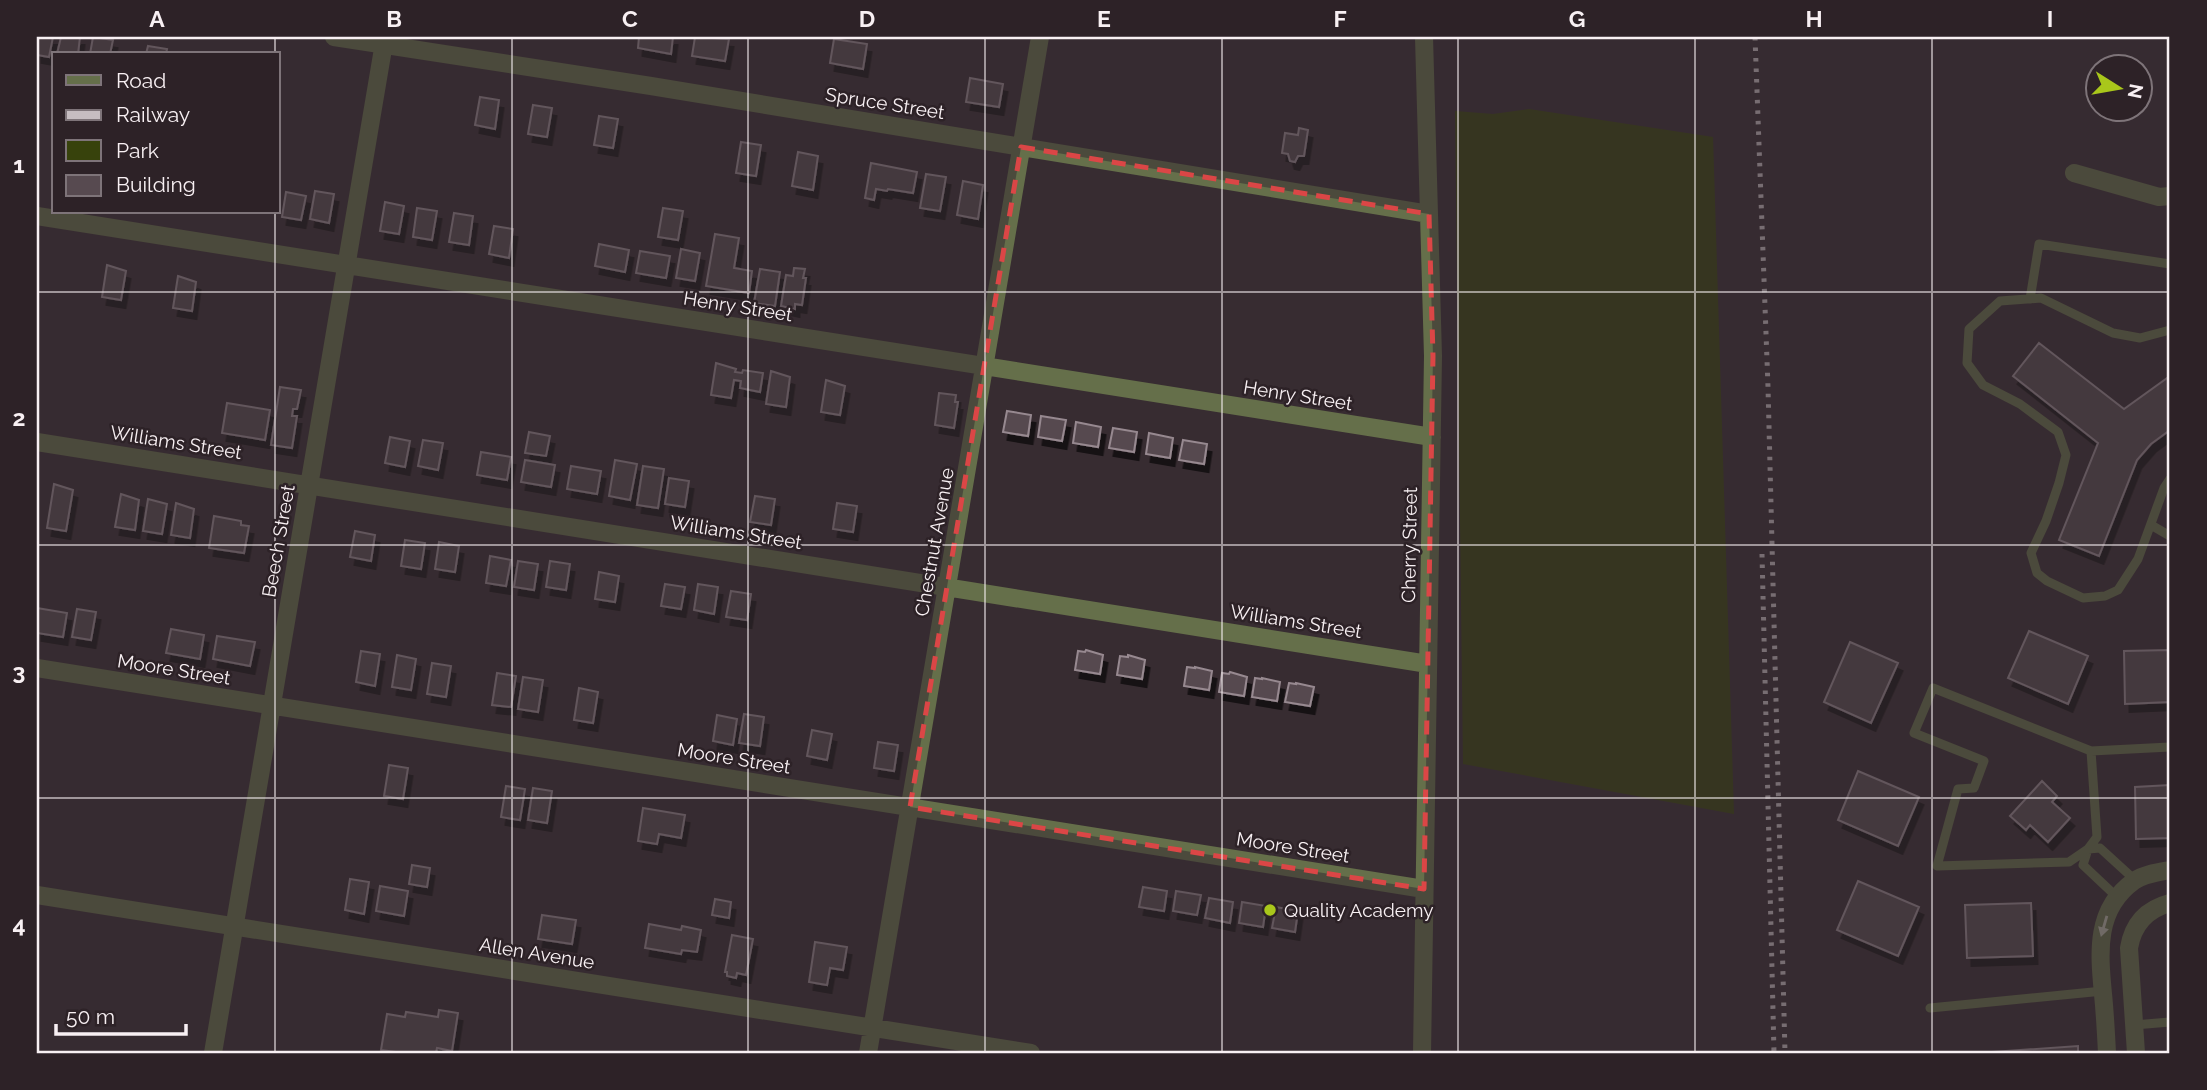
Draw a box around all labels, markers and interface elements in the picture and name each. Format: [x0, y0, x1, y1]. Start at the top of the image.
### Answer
text: A [149, 5, 165, 32]
text: B [386, 5, 402, 32]
text: C [622, 5, 638, 32]
text: D [859, 5, 875, 32]
text: E [1097, 5, 1111, 32]
text: F [1333, 5, 1347, 32]
text: G [1569, 5, 1585, 32]
text: H [1805, 5, 1823, 32]
text: I [2047, 5, 2053, 32]
legend [52, 52, 280, 214]
north arrow [2084, 52, 2154, 122]
text: Road [116, 68, 166, 93]
text: N [2124, 82, 2148, 100]
street label: Spruce Street [824, 83, 947, 123]
text: Railway [116, 102, 190, 127]
text: Park [116, 138, 159, 163]
text: 1 [13, 151, 25, 178]
text: Building [116, 172, 196, 197]
street label: Henry Street [682, 287, 795, 326]
street label: Henry Street [1242, 376, 1355, 415]
text: 2 [13, 404, 25, 431]
street label: Williams Street [109, 421, 244, 463]
street label: Chestnut Avenue [910, 466, 958, 618]
street label: Beech Street [257, 482, 299, 599]
street label: Cherry Street [1397, 486, 1421, 603]
street label: Williams Street [669, 511, 804, 553]
street label: Williams Street [1229, 600, 1364, 642]
street label: Moore Street [116, 649, 233, 689]
text: 3 [13, 658, 25, 685]
street label: Moore Street [676, 738, 793, 778]
street label: Moore Street [1235, 827, 1352, 867]
place label: Quality Academy [1284, 899, 1433, 921]
marker: Quality Academy [1262, 902, 1278, 918]
text: 4 [12, 911, 26, 938]
one-way arrow [2098, 915, 2109, 937]
street label: Allen Avenue [478, 933, 596, 973]
scale bar [56, 992, 186, 1036]
text: 50 m [66, 1004, 115, 1029]

